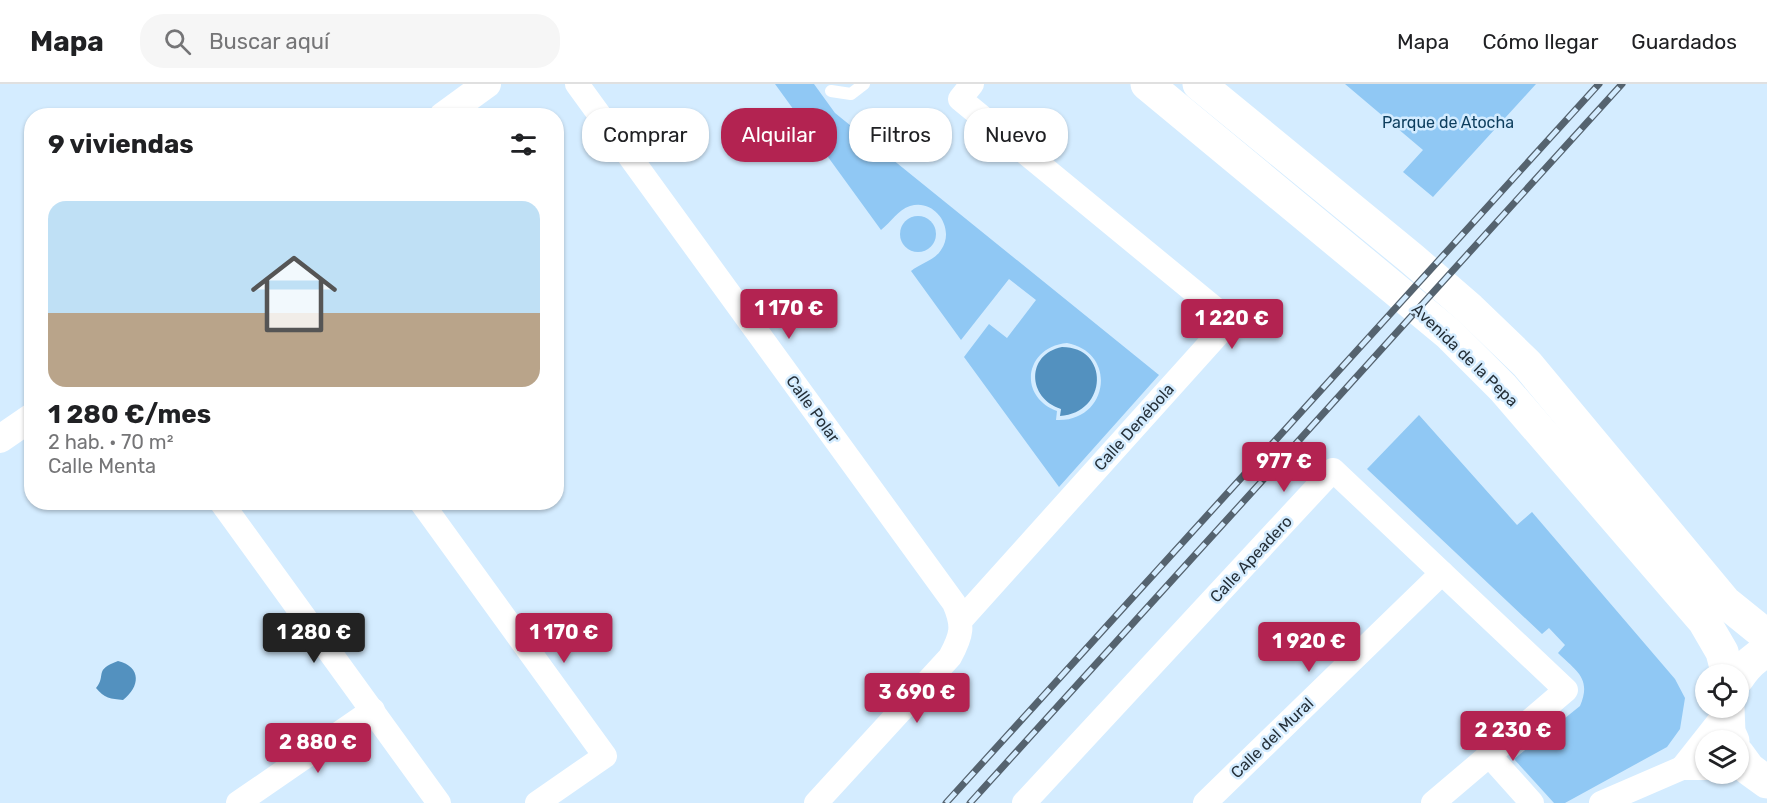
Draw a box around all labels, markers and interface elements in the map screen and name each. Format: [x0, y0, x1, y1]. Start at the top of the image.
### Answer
search box [140, 14, 560, 68]
text: Mapa [30, 25, 104, 58]
icon: search [161, 25, 194, 58]
text: Buscar aquí [209, 28, 329, 55]
text: Mapa [1397, 29, 1449, 54]
text: Cómo llegar [1482, 29, 1598, 54]
text: Guardados [1631, 29, 1737, 54]
chip: Comprar [582, 108, 709, 162]
chip: Alquilar [721, 108, 837, 162]
chip: Filtros [849, 108, 952, 162]
chip: Nuevo [964, 108, 1068, 162]
park label: Parque de Atocha [1382, 113, 1514, 132]
icon: filters [507, 128, 540, 161]
text: 9 viviendas [48, 129, 194, 160]
icon: home [240, 240, 348, 348]
pin: 1 170 € [734, 289, 844, 340]
text: 1 170 € [754, 296, 824, 320]
pin: 1 220 € [1177, 299, 1287, 350]
street label: Avenida de la Pepa [1408, 299, 1522, 411]
text: 1 220 € [1195, 306, 1269, 330]
street label: Calle Polar [782, 372, 844, 446]
street label: Calle Denébola [1090, 380, 1178, 474]
text: 1 280 €/mes [48, 399, 211, 430]
text: 2 hab. · 70 m² [48, 430, 173, 454]
pin: 977 € [1242, 442, 1326, 493]
text: 977 € [1256, 449, 1312, 473]
text: Calle Menta [48, 454, 156, 478]
street label: Calle Apeadero [1206, 512, 1296, 606]
pin: 1 280 € [259, 613, 369, 664]
pin: 1 170 € [509, 613, 619, 664]
text: 1 280 € [277, 620, 351, 644]
text: 1 170 € [529, 620, 599, 644]
pin: 1 920 € [1254, 622, 1364, 673]
text: 1 920 € [1272, 629, 1346, 653]
map controls [1695, 664, 1749, 784]
button: locate [1695, 664, 1749, 718]
pin: 3 690 € [862, 673, 972, 724]
text: 3 690 € [879, 680, 955, 704]
street label: Calle del Mural [1227, 694, 1317, 782]
pin: 2 230 € [1458, 711, 1568, 762]
text: 2 230 € [1475, 718, 1552, 742]
pin: 2 880 € [263, 723, 373, 774]
text: 2 880 € [279, 730, 357, 754]
button: layers [1695, 730, 1749, 784]

